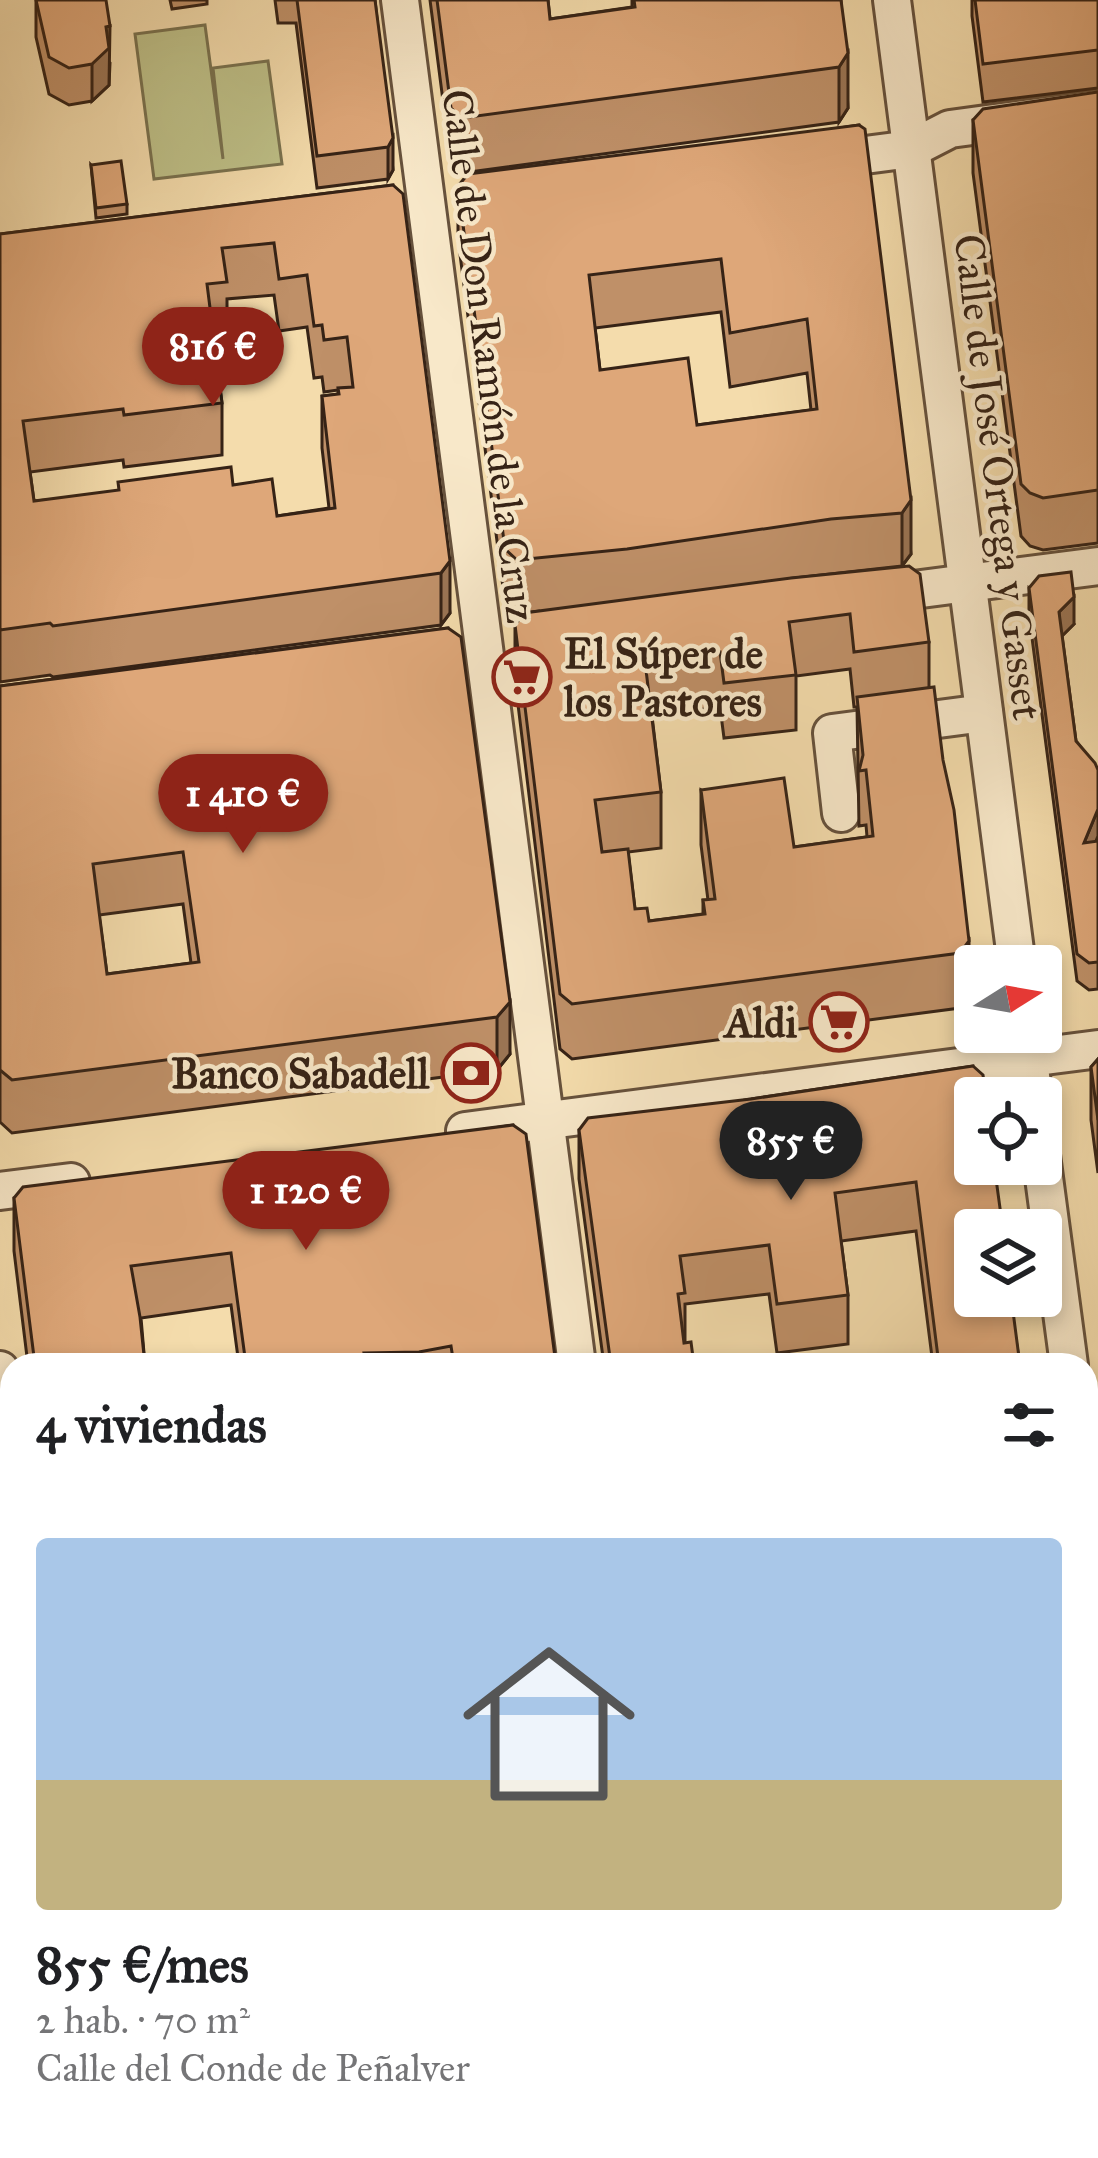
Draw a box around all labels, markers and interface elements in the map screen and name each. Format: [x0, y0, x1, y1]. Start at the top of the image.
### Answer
street label: Calle de Don Ramón de la Cruz [430, 86, 548, 626]
street label: Calle de José Ortega y Gasset [942, 231, 1054, 723]
pin: 816 € [129, 307, 297, 409]
text: 816 € [169, 322, 257, 370]
place label: El Súper de los Pastores [563, 628, 763, 728]
supermarket icon: El Súper de los Pastores [491, 646, 553, 708]
pin: 1 410 € [132, 754, 354, 856]
text: 1 410 € [185, 769, 301, 817]
north arrow [954, 945, 1062, 1053]
map controls [954, 945, 1062, 1317]
supermarket icon: Aldi [808, 991, 870, 1053]
place label: Aldi [722, 997, 797, 1049]
bank icon: Banco Sabadell [440, 1042, 502, 1104]
place label: Banco Sabadell [171, 1048, 430, 1100]
button: locate [954, 1077, 1062, 1185]
pin: 855 € [707, 1101, 875, 1203]
text: 855 € [746, 1116, 836, 1164]
pin: 1 120 € [195, 1151, 417, 1253]
text: 1 120 € [249, 1166, 363, 1214]
button: layers [954, 1209, 1062, 1317]
icon: filters [996, 1392, 1062, 1458]
text: 4 viviendas [36, 1394, 267, 1456]
icon: home [441, 1616, 657, 1832]
text: 855 €/mes [36, 1934, 249, 1996]
text: 2 hab. · 70 m² [36, 1996, 250, 2044]
text: Calle del Conde de Peñalver [36, 2044, 470, 2092]

